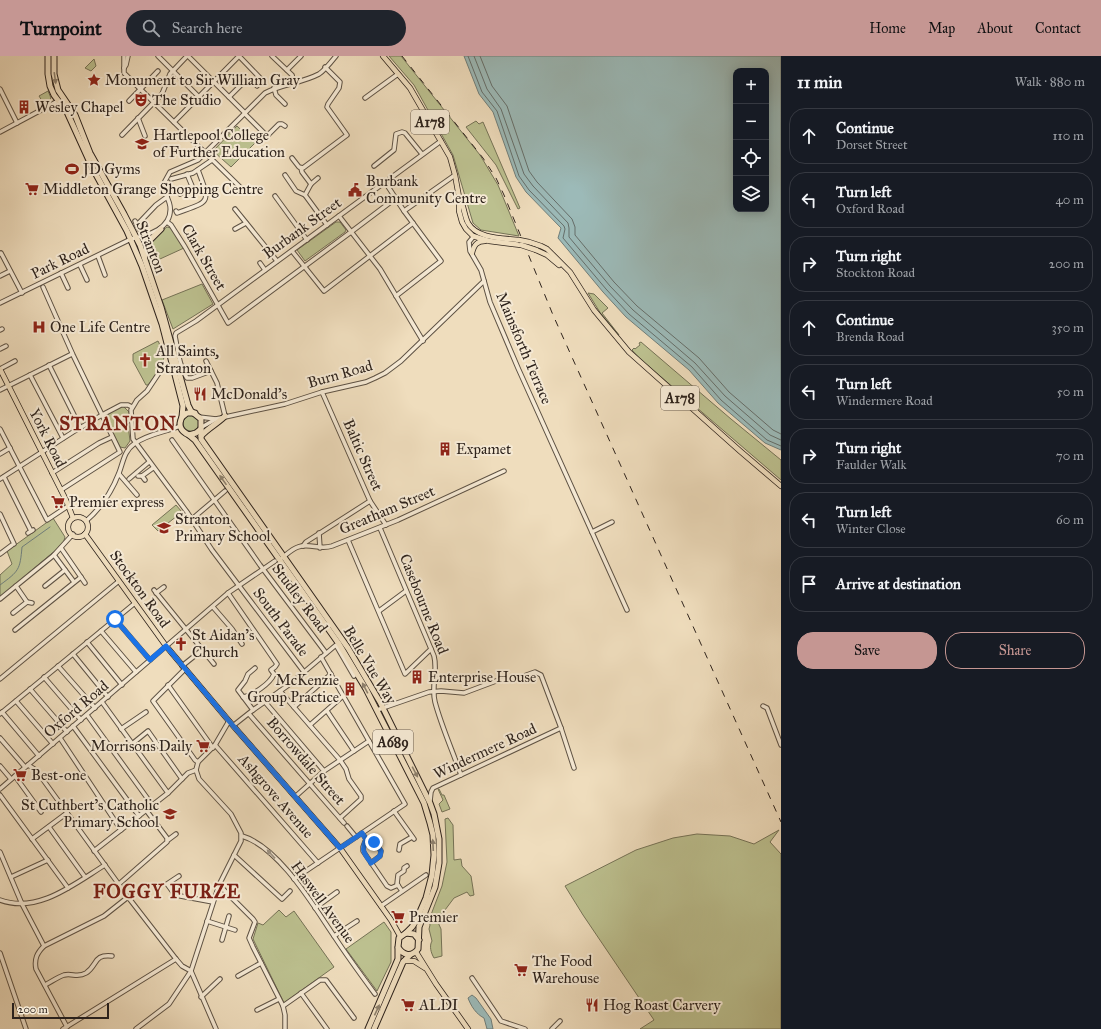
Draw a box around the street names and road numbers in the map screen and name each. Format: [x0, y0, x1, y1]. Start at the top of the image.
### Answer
road number: A178 [411, 110, 449, 134]
street label: Burbank Street [259, 193, 345, 263]
street label: Stranton [132, 218, 170, 276]
street label: Clark Street [178, 221, 231, 294]
street label: Park Road [28, 239, 92, 283]
street label: Mainsforth Terrace [492, 289, 556, 407]
street label: Burn Road [305, 356, 375, 392]
road number: A178 [661, 386, 699, 410]
street label: York Road [26, 405, 71, 471]
street label: Baltic Street [339, 416, 387, 494]
street label: Greatham Street [336, 481, 438, 538]
street label: Stockton Road [106, 547, 174, 632]
street label: Casebourne Road [396, 551, 452, 657]
street label: Studley Road [268, 560, 332, 636]
street label: South Parade [249, 584, 313, 660]
street label: Belle Vue Way [340, 623, 401, 708]
street label: Oxford Road [40, 676, 112, 741]
street label: Borrowdale Street [263, 713, 350, 809]
street label: Windermere Road [431, 719, 540, 783]
road number: A689 [373, 730, 413, 754]
street label: Ashgrove Avenue [234, 750, 317, 842]
street label: Haswell Avenue [287, 857, 359, 947]

